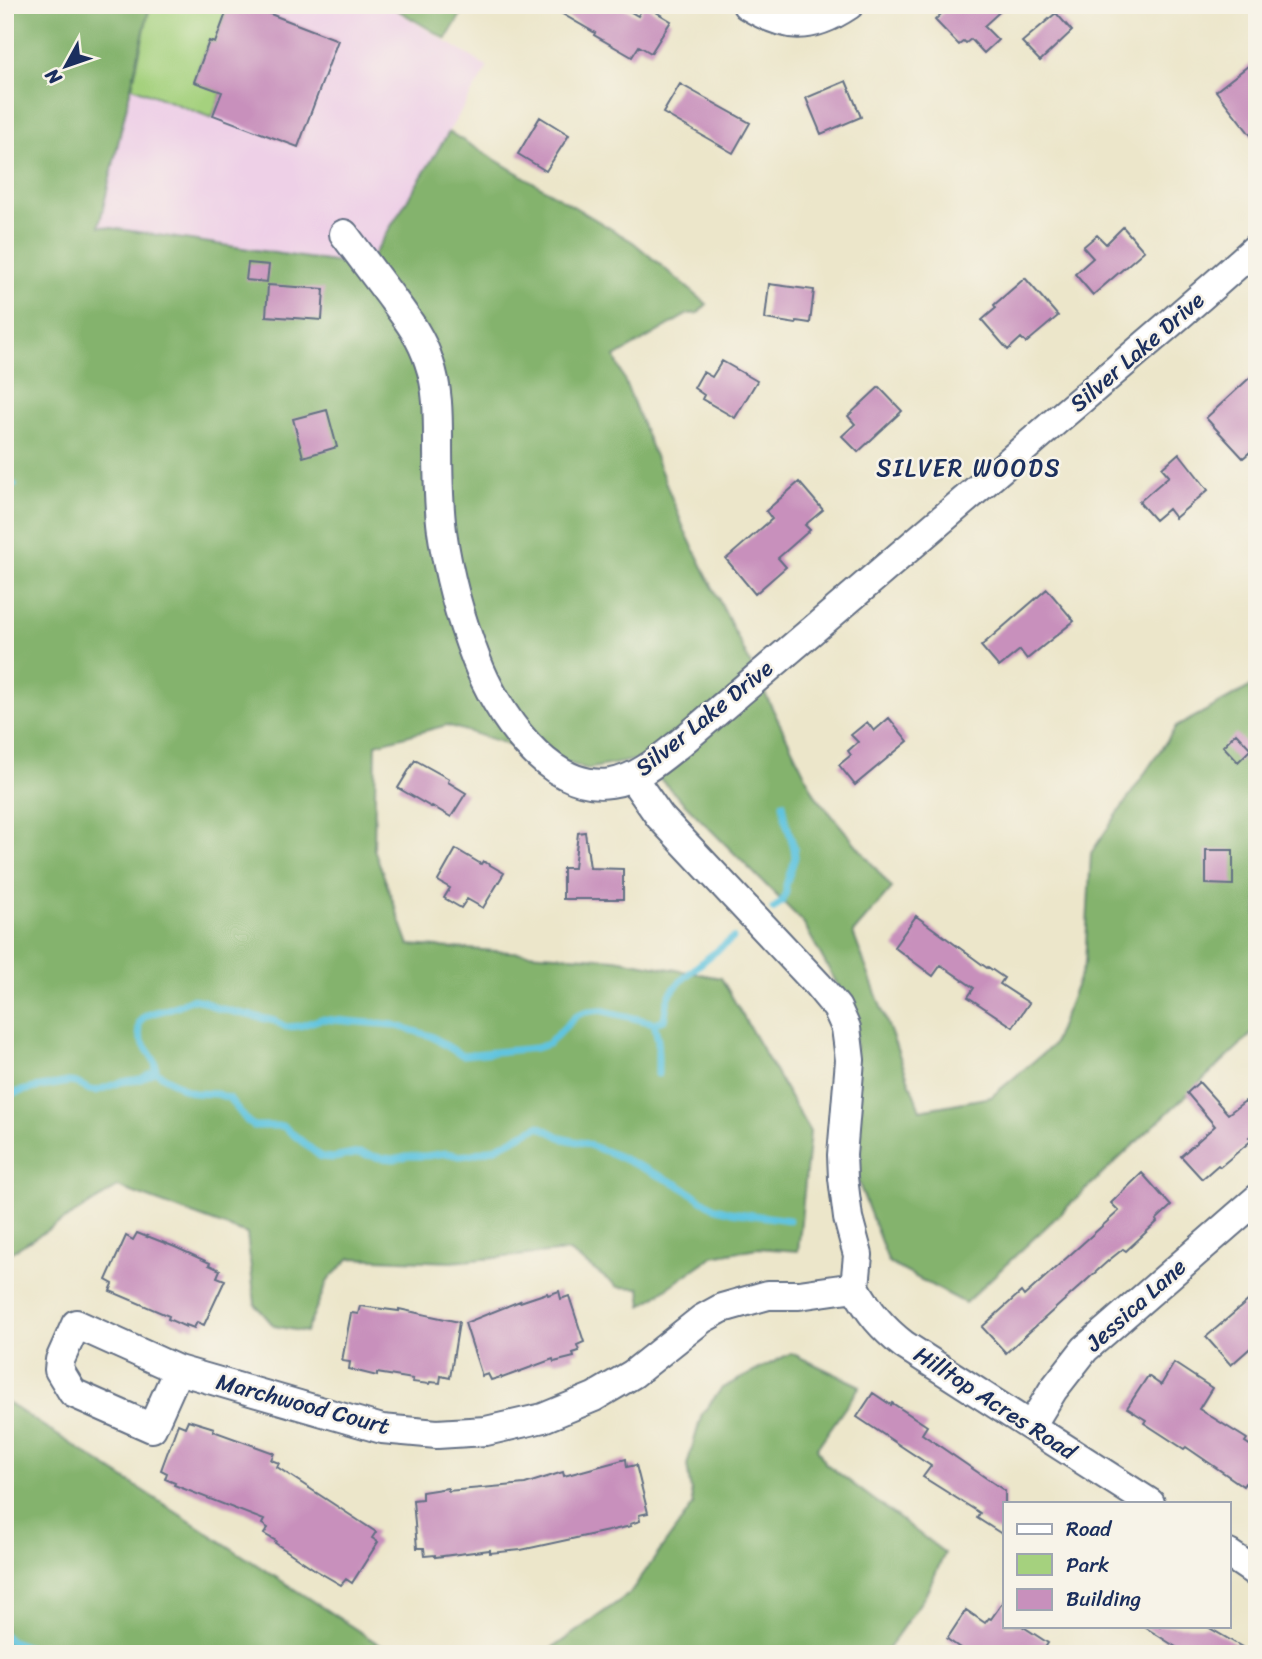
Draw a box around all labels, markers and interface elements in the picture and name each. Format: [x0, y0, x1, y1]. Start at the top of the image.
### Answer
north arrow [32, 32, 102, 102]
text: N [36, 60, 71, 93]
street label: Silver Lake Drive [1060, 281, 1214, 423]
district label: SILVER WOODS [876, 447, 1062, 489]
street label: Silver Lake Drive [626, 649, 782, 787]
street label: Jessica Lane [1075, 1248, 1196, 1363]
street label: Hilltop Acres Road [905, 1335, 1086, 1472]
street label: Marchwood Court [212, 1361, 394, 1447]
legend [1003, 1502, 1230, 1628]
text: Road [1066, 1510, 1113, 1548]
text: Park [1066, 1546, 1109, 1584]
text: Building [1066, 1580, 1142, 1618]

